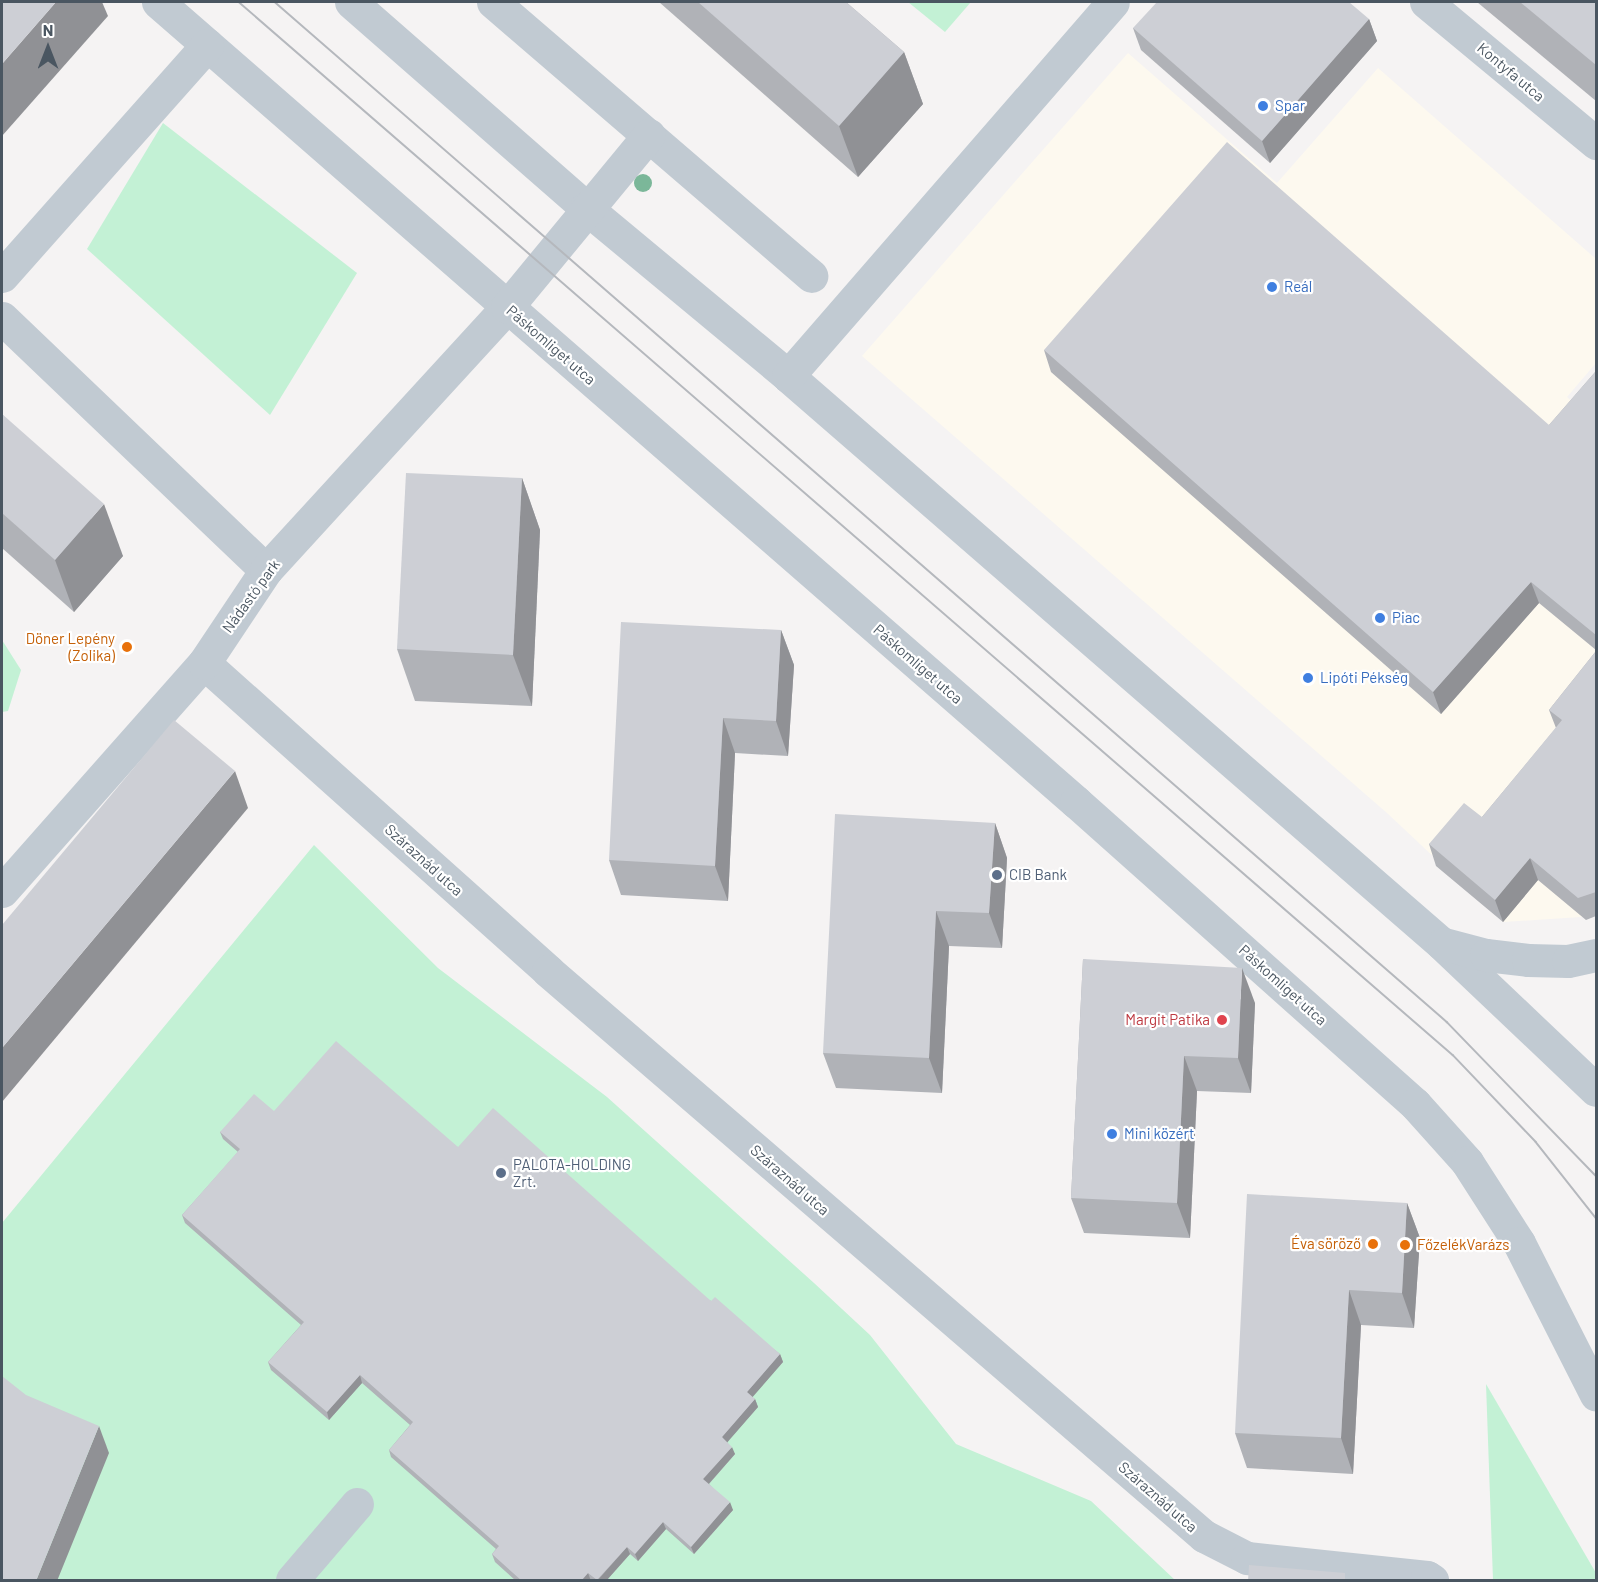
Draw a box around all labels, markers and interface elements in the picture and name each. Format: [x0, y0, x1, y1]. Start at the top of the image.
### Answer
north arrow [18, 18, 78, 78]
text: N [43, 20, 53, 39]
street label: Kontyfa utca [1474, 39, 1548, 105]
place label: Spar [1275, 97, 1305, 115]
marker: Spar [1256, 99, 1270, 113]
place label: Reál [1284, 278, 1312, 296]
marker: Reál [1265, 280, 1279, 294]
street label: Páskomliget utca [503, 302, 599, 388]
street label: Nádastó park [218, 556, 284, 636]
place label: Piac [1392, 609, 1420, 627]
marker: Piac [1373, 611, 1387, 625]
street label: Páskomliget utca [870, 621, 966, 707]
place label: Döner Lepény (Zolika) [26, 629, 115, 664]
marker: Döner Lepény (Zolika) [120, 640, 134, 654]
place label: Lipóti Pékség [1320, 669, 1408, 687]
marker: Lipóti Pékség [1301, 671, 1315, 685]
street label: Száraznád utca [381, 820, 467, 900]
place label: CIB Bank [1009, 866, 1067, 884]
marker: CIB Bank [990, 868, 1004, 882]
street label: Páskomliget utca [1235, 941, 1331, 1029]
place label: Margit Patika [1125, 1011, 1210, 1029]
marker: Margit Patika [1215, 1013, 1229, 1027]
place label: Mini közért [1124, 1125, 1195, 1143]
marker: Mini közért [1105, 1127, 1119, 1141]
street label: Száraznád utca [747, 1141, 833, 1219]
place label: PALOTA-HOLDING Zrt. [513, 1155, 631, 1190]
marker: PALOTA-HOLDING Zrt. [494, 1166, 508, 1180]
place label: Éva söröző [1291, 1235, 1361, 1253]
place label: FőzelékVarázs [1417, 1236, 1509, 1254]
marker: Éva söröző [1366, 1237, 1380, 1251]
marker: FőzelékVarázs [1398, 1238, 1412, 1252]
street label: Száraznád utca [1115, 1458, 1201, 1536]

